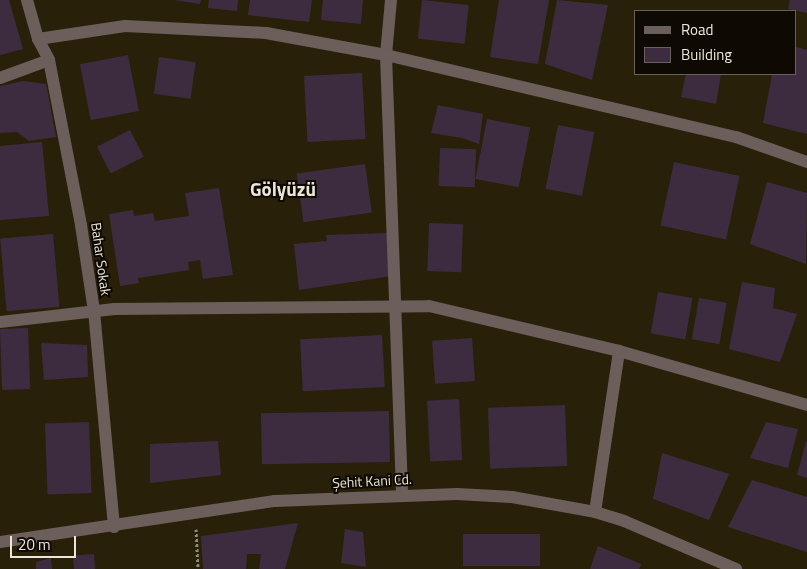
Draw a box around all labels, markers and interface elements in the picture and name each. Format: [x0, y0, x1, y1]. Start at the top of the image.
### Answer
legend [634, 10, 797, 75]
text: Road [681, 18, 713, 41]
text: Building [681, 43, 732, 66]
district label: Gölyüzü [250, 178, 316, 200]
street label: Bahar Sokak [88, 221, 114, 297]
street label: Şehit Kani Cd. [332, 471, 412, 491]
scale bar [12, 526, 79, 558]
text: 20 m [18, 533, 51, 556]

